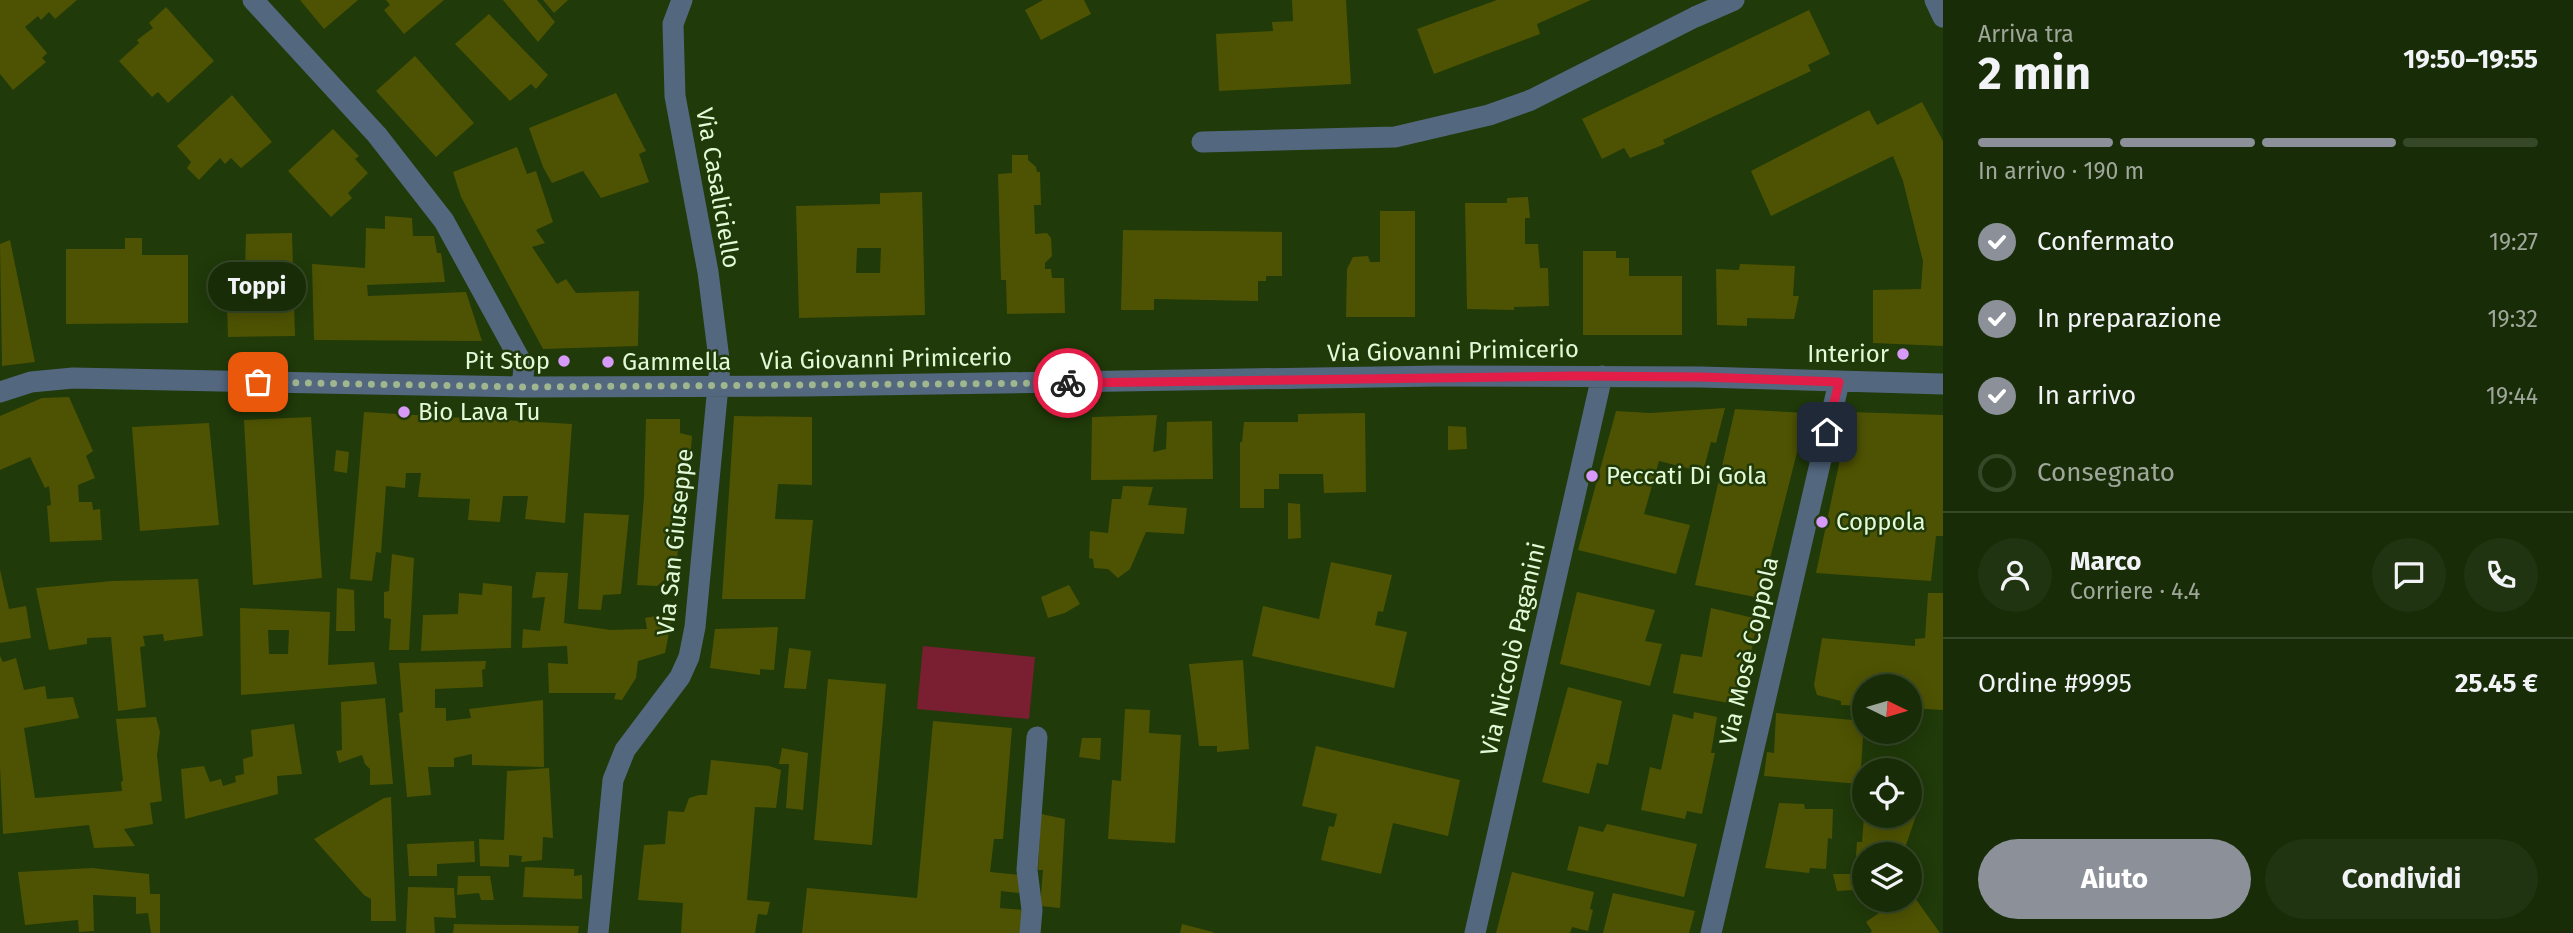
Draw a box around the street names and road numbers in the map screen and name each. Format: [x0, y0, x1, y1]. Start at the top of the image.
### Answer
street label: Via Casaliciello [690, 106, 746, 270]
street label: Via Giovanni Primicerio [1327, 335, 1579, 367]
street label: Via Giovanni Primicerio [760, 343, 1012, 375]
street label: Via San Giuseppe [651, 447, 699, 637]
street label: Via Niccolò Paganini [1475, 540, 1551, 758]
street label: Via Mosè Coppola [1714, 554, 1784, 748]

